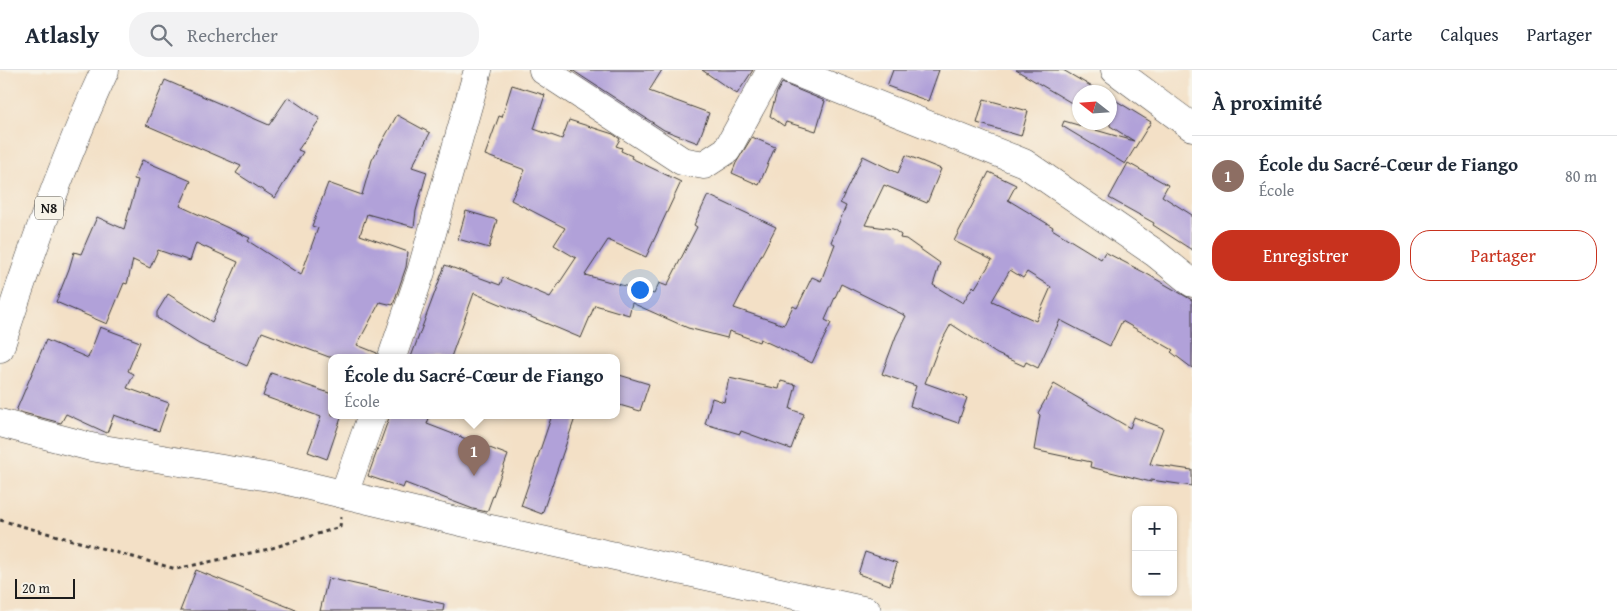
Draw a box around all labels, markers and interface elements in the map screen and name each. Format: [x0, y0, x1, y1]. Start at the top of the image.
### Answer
search box [129, 12, 479, 57]
text: Atlasly [25, 17, 99, 52]
icon: search [147, 21, 175, 49]
text: Rechercher [187, 21, 278, 49]
text: Carte [1372, 21, 1413, 48]
text: Calques [1441, 21, 1499, 48]
text: Partager [1527, 21, 1592, 48]
north arrow [1072, 85, 1117, 130]
text: À proximité [1212, 87, 1322, 118]
text: École du Sacré-Cœur de Fiango [1259, 150, 1518, 178]
text: 1 [1224, 164, 1232, 188]
text: 80 m [1565, 164, 1597, 188]
text: École [1259, 178, 1294, 202]
road number: N8 [35, 196, 63, 220]
button: Enregistrer [1212, 230, 1400, 281]
button: Partager [1410, 230, 1597, 281]
your location [627, 277, 653, 303]
popup [328, 354, 620, 419]
text: École du Sacré-Cœur de Fiango [344, 361, 604, 389]
text: École [344, 389, 380, 413]
pin: 1 [458, 435, 490, 476]
map controls [1132, 506, 1177, 596]
button: + [1132, 506, 1177, 551]
button: − [1132, 551, 1177, 596]
scale bar [15, 576, 75, 599]
text: 20 m [22, 578, 50, 598]

